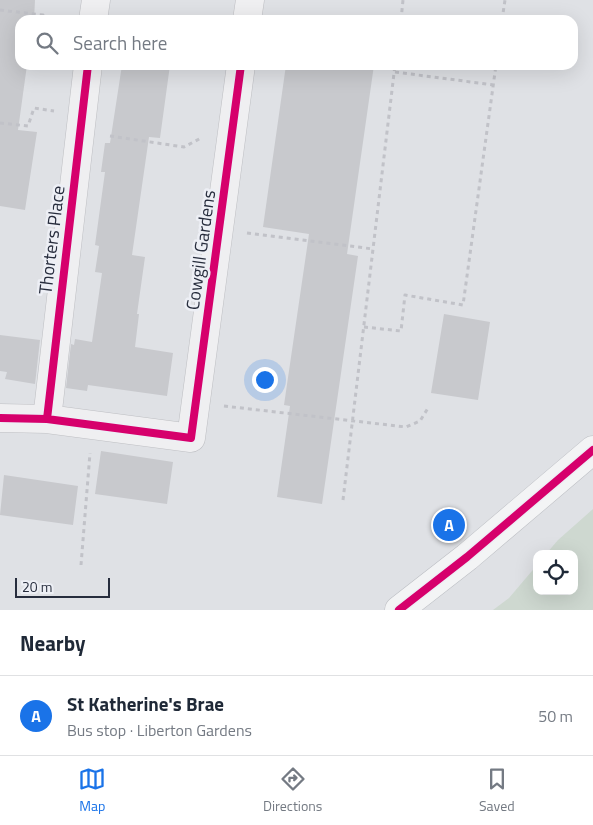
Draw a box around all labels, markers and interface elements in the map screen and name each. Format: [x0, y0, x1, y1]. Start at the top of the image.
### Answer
search box [15, 15, 578, 70]
text: Search here [73, 28, 167, 57]
icon: search [33, 29, 61, 57]
street label: Thorters Place [31, 184, 72, 296]
street label: Cowgill Gardens [179, 188, 222, 312]
your location [252, 367, 278, 393]
pin: A [433, 506, 465, 544]
map controls [533, 550, 578, 595]
button: locate [533, 550, 578, 595]
scale bar [15, 575, 110, 598]
text: 20 m [22, 576, 52, 597]
text: Nearby [20, 627, 85, 659]
text: St Katherine's Brae [67, 689, 224, 718]
text: A [31, 704, 41, 728]
text: 50 m [538, 704, 573, 728]
text: Bus stop · Liberton Gardens [67, 718, 252, 742]
tab: Map [78, 765, 106, 816]
tab: Directions [263, 765, 322, 816]
tab: Saved [479, 765, 515, 816]

